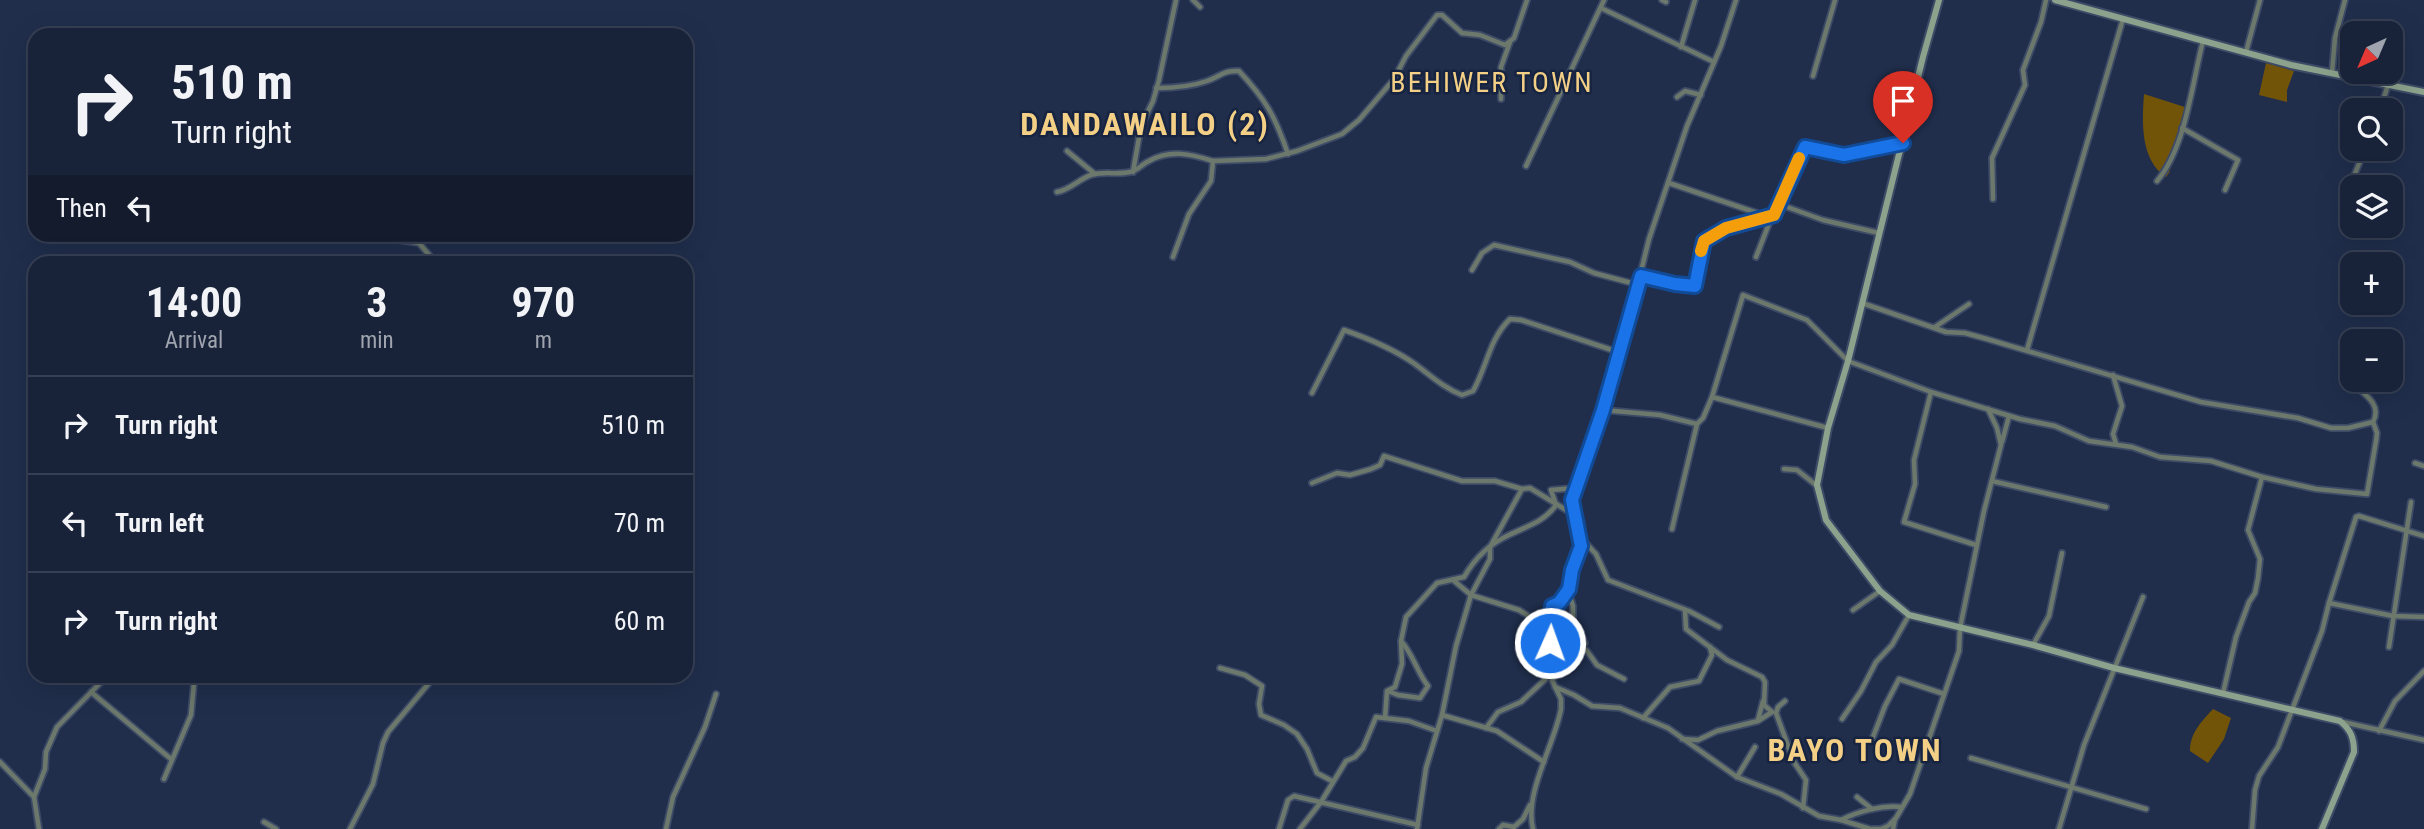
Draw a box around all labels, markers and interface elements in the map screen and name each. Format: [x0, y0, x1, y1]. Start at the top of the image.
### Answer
north arrow [2340, 21, 2403, 84]
map controls [2340, 21, 2403, 392]
text: 510 m [171, 54, 293, 111]
icon: right [56, 56, 147, 147]
district label: BEHIWER TOWN [1390, 66, 1594, 99]
pin [1873, 71, 1933, 143]
icon: arrive [1884, 82, 1922, 120]
button: search [2340, 98, 2403, 161]
district label: DANDAWAILO (2) [1020, 105, 1270, 143]
text: Turn right [171, 113, 292, 151]
button: layers [2340, 175, 2403, 238]
icon: left [121, 189, 159, 227]
text: Then [56, 193, 107, 223]
button: + [2340, 252, 2403, 315]
text: 14:00 [146, 278, 242, 327]
text: 3 [366, 278, 387, 327]
text: 970 [511, 278, 575, 327]
text: Arrival [165, 327, 223, 354]
text: min [360, 327, 394, 354]
text: m [535, 327, 552, 354]
button: − [2340, 329, 2403, 392]
icon: right [56, 406, 94, 444]
text: Turn right [115, 410, 217, 440]
text: 510 m [601, 410, 665, 440]
icon: left [56, 504, 94, 542]
text: Turn left [115, 508, 204, 538]
text: 70 m [614, 508, 665, 538]
icon: right [56, 602, 94, 640]
text: Turn right [115, 606, 217, 636]
text: 60 m [614, 606, 665, 636]
position arrow [1513, 606, 1587, 680]
district label: BAYO TOWN [1767, 731, 1943, 769]

